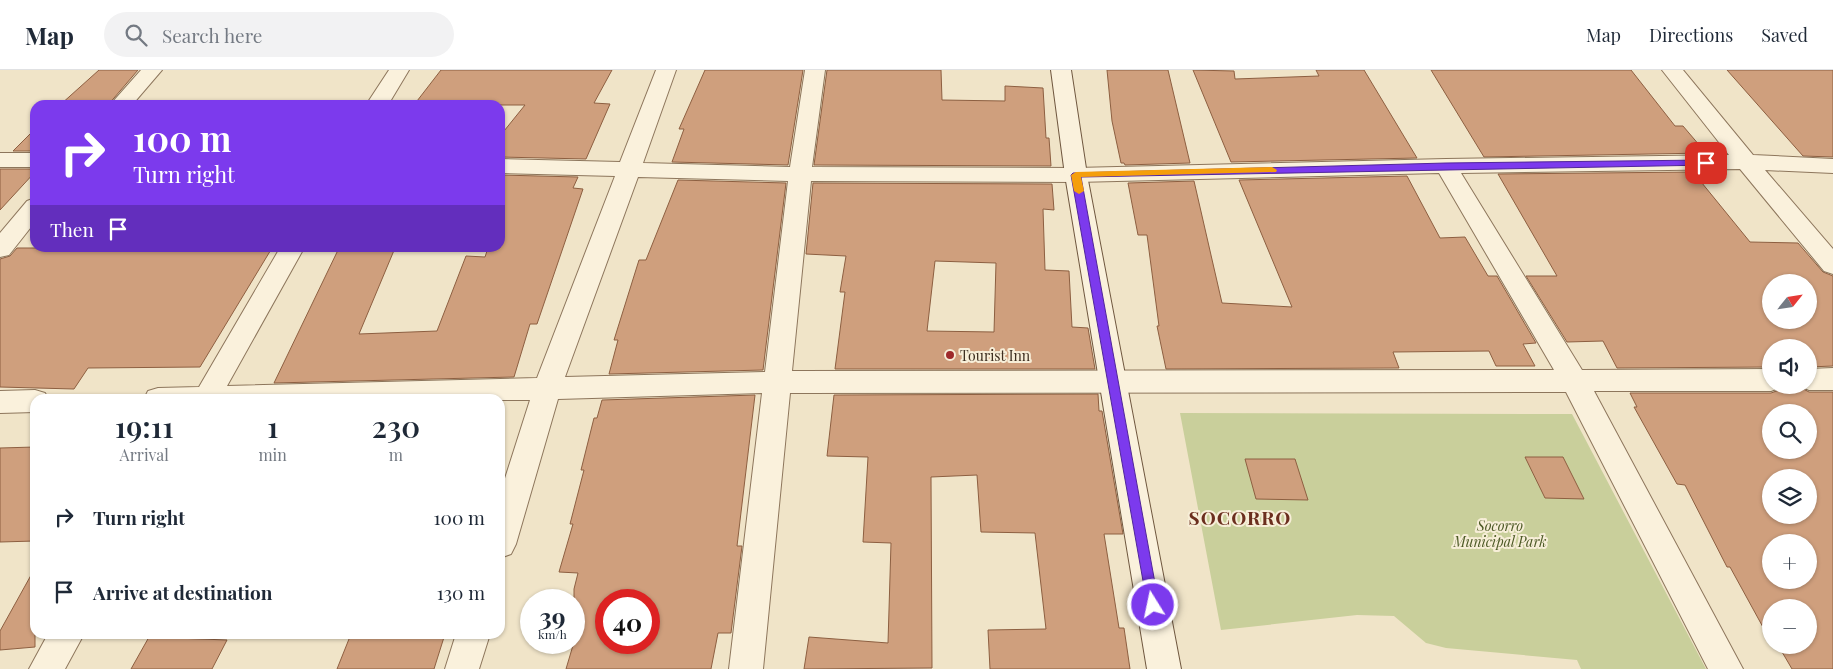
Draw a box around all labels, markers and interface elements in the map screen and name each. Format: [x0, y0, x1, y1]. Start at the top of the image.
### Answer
search box [104, 12, 454, 57]
text: Map [25, 19, 74, 51]
icon: search [122, 21, 150, 49]
text: Search here [162, 22, 262, 48]
text: Map [1586, 23, 1621, 47]
text: Directions [1649, 23, 1733, 47]
text: Saved [1761, 23, 1808, 47]
text: 100 m [133, 114, 231, 161]
icon: right [50, 120, 115, 185]
pin [1685, 142, 1727, 184]
icon: arrive [1692, 149, 1720, 177]
text: Turn right [133, 159, 235, 189]
icon: arrive [104, 215, 132, 243]
text: Then [50, 216, 94, 242]
north arrow [1762, 274, 1818, 329]
map controls [1762, 274, 1817, 654]
button: sound [1762, 339, 1817, 394]
place label: Tourist Inn [960, 346, 1031, 365]
marker: Tourist Inn [944, 349, 956, 361]
button: search [1762, 404, 1817, 459]
text: 19:11 [115, 406, 174, 446]
text: 1 [267, 406, 278, 446]
text: 230 [372, 406, 420, 446]
text: Arrival [120, 444, 169, 465]
text: min [258, 444, 287, 465]
text: m [389, 444, 403, 465]
button: layers [1762, 469, 1817, 524]
icon: right [50, 503, 78, 531]
text: Turn right [93, 504, 185, 530]
text: 100 m [434, 504, 485, 530]
district label: SOCORRO [1189, 504, 1291, 530]
park label: Socorro Municipal Park [1452, 516, 1547, 551]
button: + [1762, 534, 1817, 589]
icon: arrive [50, 578, 78, 606]
position arrow [1126, 578, 1178, 630]
text: Arrive at destination [93, 579, 273, 605]
text: 130 m [437, 579, 485, 605]
speed limit sign: 40 [595, 589, 660, 654]
text: 39 [539, 599, 566, 632]
button: − [1762, 599, 1817, 654]
text: km/h [538, 626, 567, 642]

